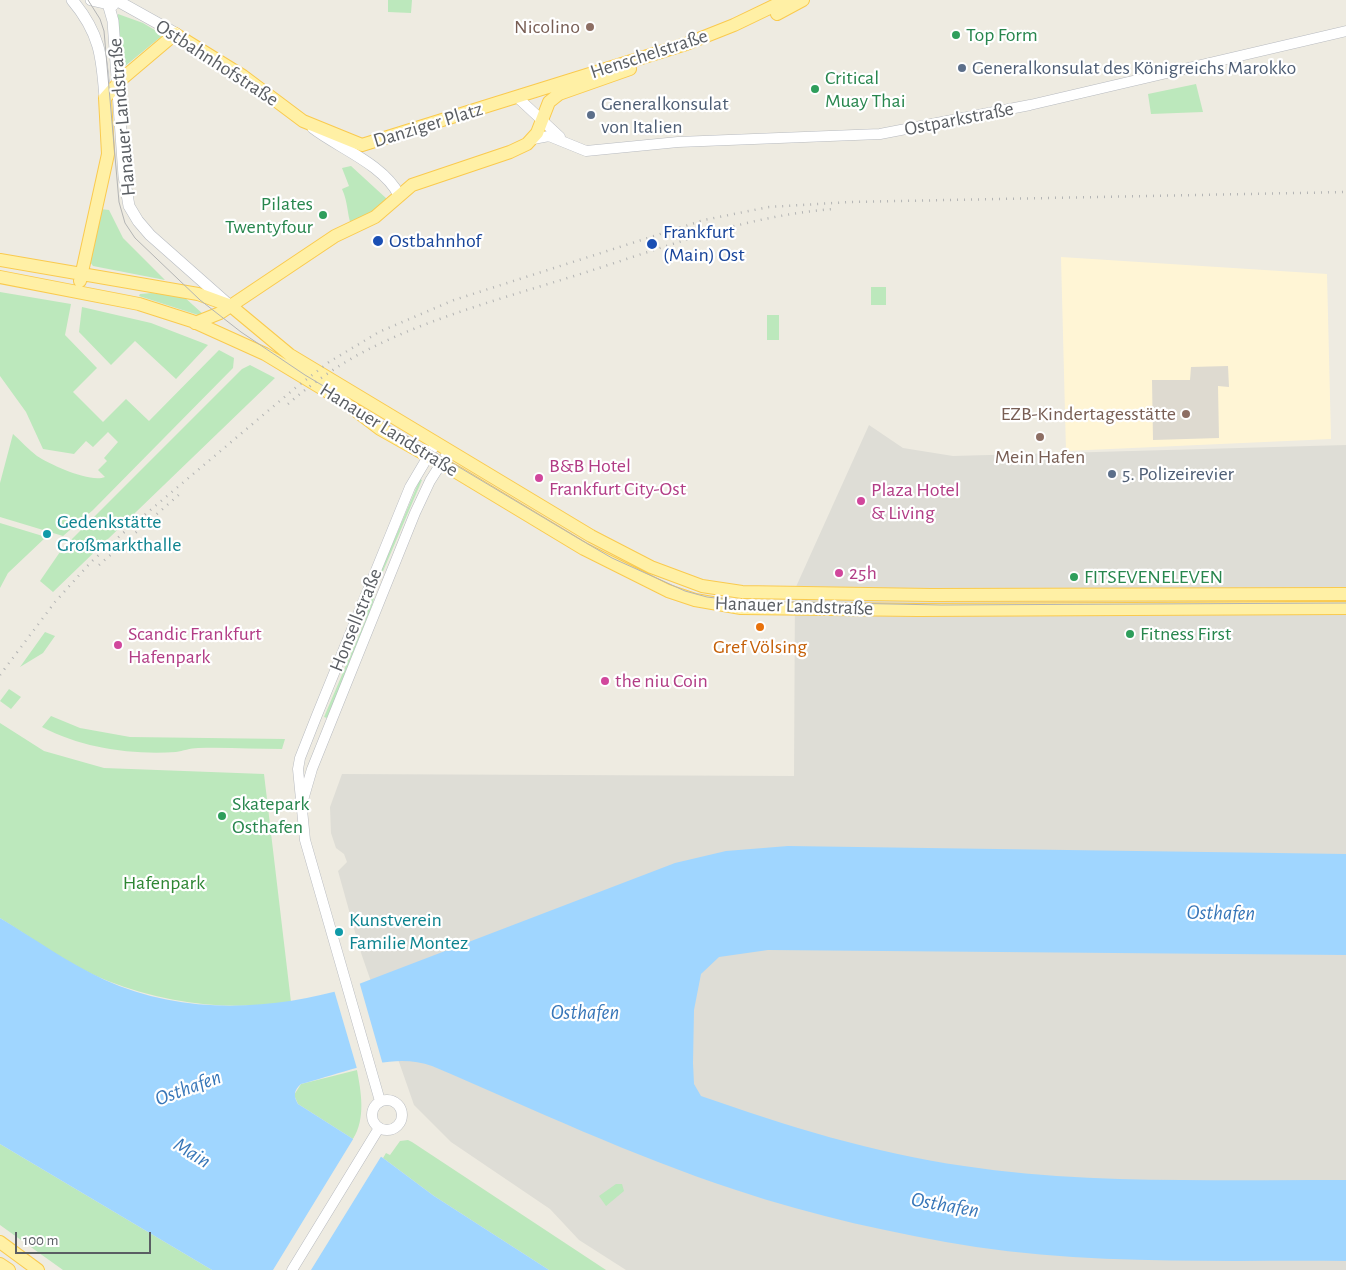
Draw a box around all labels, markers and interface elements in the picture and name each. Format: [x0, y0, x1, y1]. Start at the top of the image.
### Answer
street label: Ostbahnhofstraße [151, 14, 283, 112]
place label: Nicolino [514, 15, 580, 39]
marker: Nicolino [584, 21, 596, 33]
place label: Top Form [966, 23, 1038, 47]
street label: Henschelstraße [587, 24, 711, 84]
marker: Top Form [950, 29, 962, 41]
street label: Hanauer Landstraße [103, 37, 141, 197]
place label: Generalkonsulat des Königreichs Marokko [972, 56, 1296, 80]
marker: Generalkonsulat des Königreichs Marokko [956, 62, 968, 74]
place label: Critical Muay Thai [825, 66, 905, 113]
marker: Critical Muay Thai [809, 83, 821, 95]
place label: Generalkonsulat von Italien [601, 92, 729, 139]
street label: Danziger Platz [370, 97, 486, 153]
street label: Ostparkstraße [902, 97, 1016, 141]
marker: Generalkonsulat von Italien [585, 109, 597, 121]
place label: Pilates Twentyfour [225, 192, 313, 239]
marker: Pilates Twentyfour [317, 209, 329, 221]
place label: Frankfurt (Main) Ost [663, 220, 745, 267]
place label: Ostbahnhof [389, 229, 481, 253]
marker: Ostbahnhof [371, 234, 385, 248]
marker: Frankfurt (Main) Ost [645, 237, 659, 251]
street label: Hanauer Landstraße [315, 378, 463, 482]
place label: EZB-Kindertagesstätte [1001, 402, 1176, 426]
marker: EZB-Kindertagesstätte [1180, 408, 1192, 420]
marker: Mein Hafen [1034, 431, 1046, 443]
place label: Mein Hafen [995, 445, 1085, 469]
place label: B&B Hotel Frankfurt City-Ost [549, 454, 686, 501]
place label: 5. Polizeirevier [1122, 462, 1234, 486]
marker: 5. Polizeirevier [1106, 468, 1118, 480]
marker: B&B Hotel Frankfurt City-Ost [533, 472, 545, 484]
place label: Plaza Hotel & Living [871, 478, 960, 525]
marker: Plaza Hotel & Living [855, 495, 867, 507]
place label: Gedenkstätte Großmarkthalle [57, 510, 181, 557]
marker: Gedenkstätte Großmarkthalle [41, 528, 53, 540]
place label: 25h [849, 561, 877, 585]
street label: Honsellstraße [324, 565, 388, 675]
place label: FITSEVENELEVEN [1084, 565, 1223, 589]
marker: 25h [833, 567, 845, 579]
marker: FITSEVENELEVEN [1068, 571, 1080, 583]
street label: Hanauer Landstraße [714, 591, 874, 621]
marker: Gref Völsing [754, 621, 766, 633]
place label: Scandic Frankfurt Hafenpark [128, 622, 262, 669]
place label: Fitness First [1140, 622, 1231, 646]
marker: Fitness First [1124, 628, 1136, 640]
place label: Gref Völsing [713, 635, 807, 659]
marker: Scandic Frankfurt Hafenpark [112, 639, 124, 651]
place label: the niu Coin [615, 669, 708, 693]
marker: the niu Coin [599, 675, 611, 687]
place label: Skatepark Osthafen [232, 792, 309, 839]
marker: Skatepark Osthafen [216, 810, 228, 822]
park label: Hafenpark [123, 871, 205, 895]
water label: Osthafen [1187, 900, 1255, 926]
place label: Kunstverein Familie Montez [349, 908, 468, 955]
marker: Kunstverein Familie Montez [333, 926, 345, 938]
water label: Osthafen [551, 1000, 619, 1026]
water label: Osthafen [151, 1064, 225, 1112]
water label: Main [169, 1132, 215, 1174]
water label: Osthafen [909, 1187, 981, 1223]
scale bar [18, 1222, 154, 1254]
text: 100 m [23, 1233, 58, 1248]

